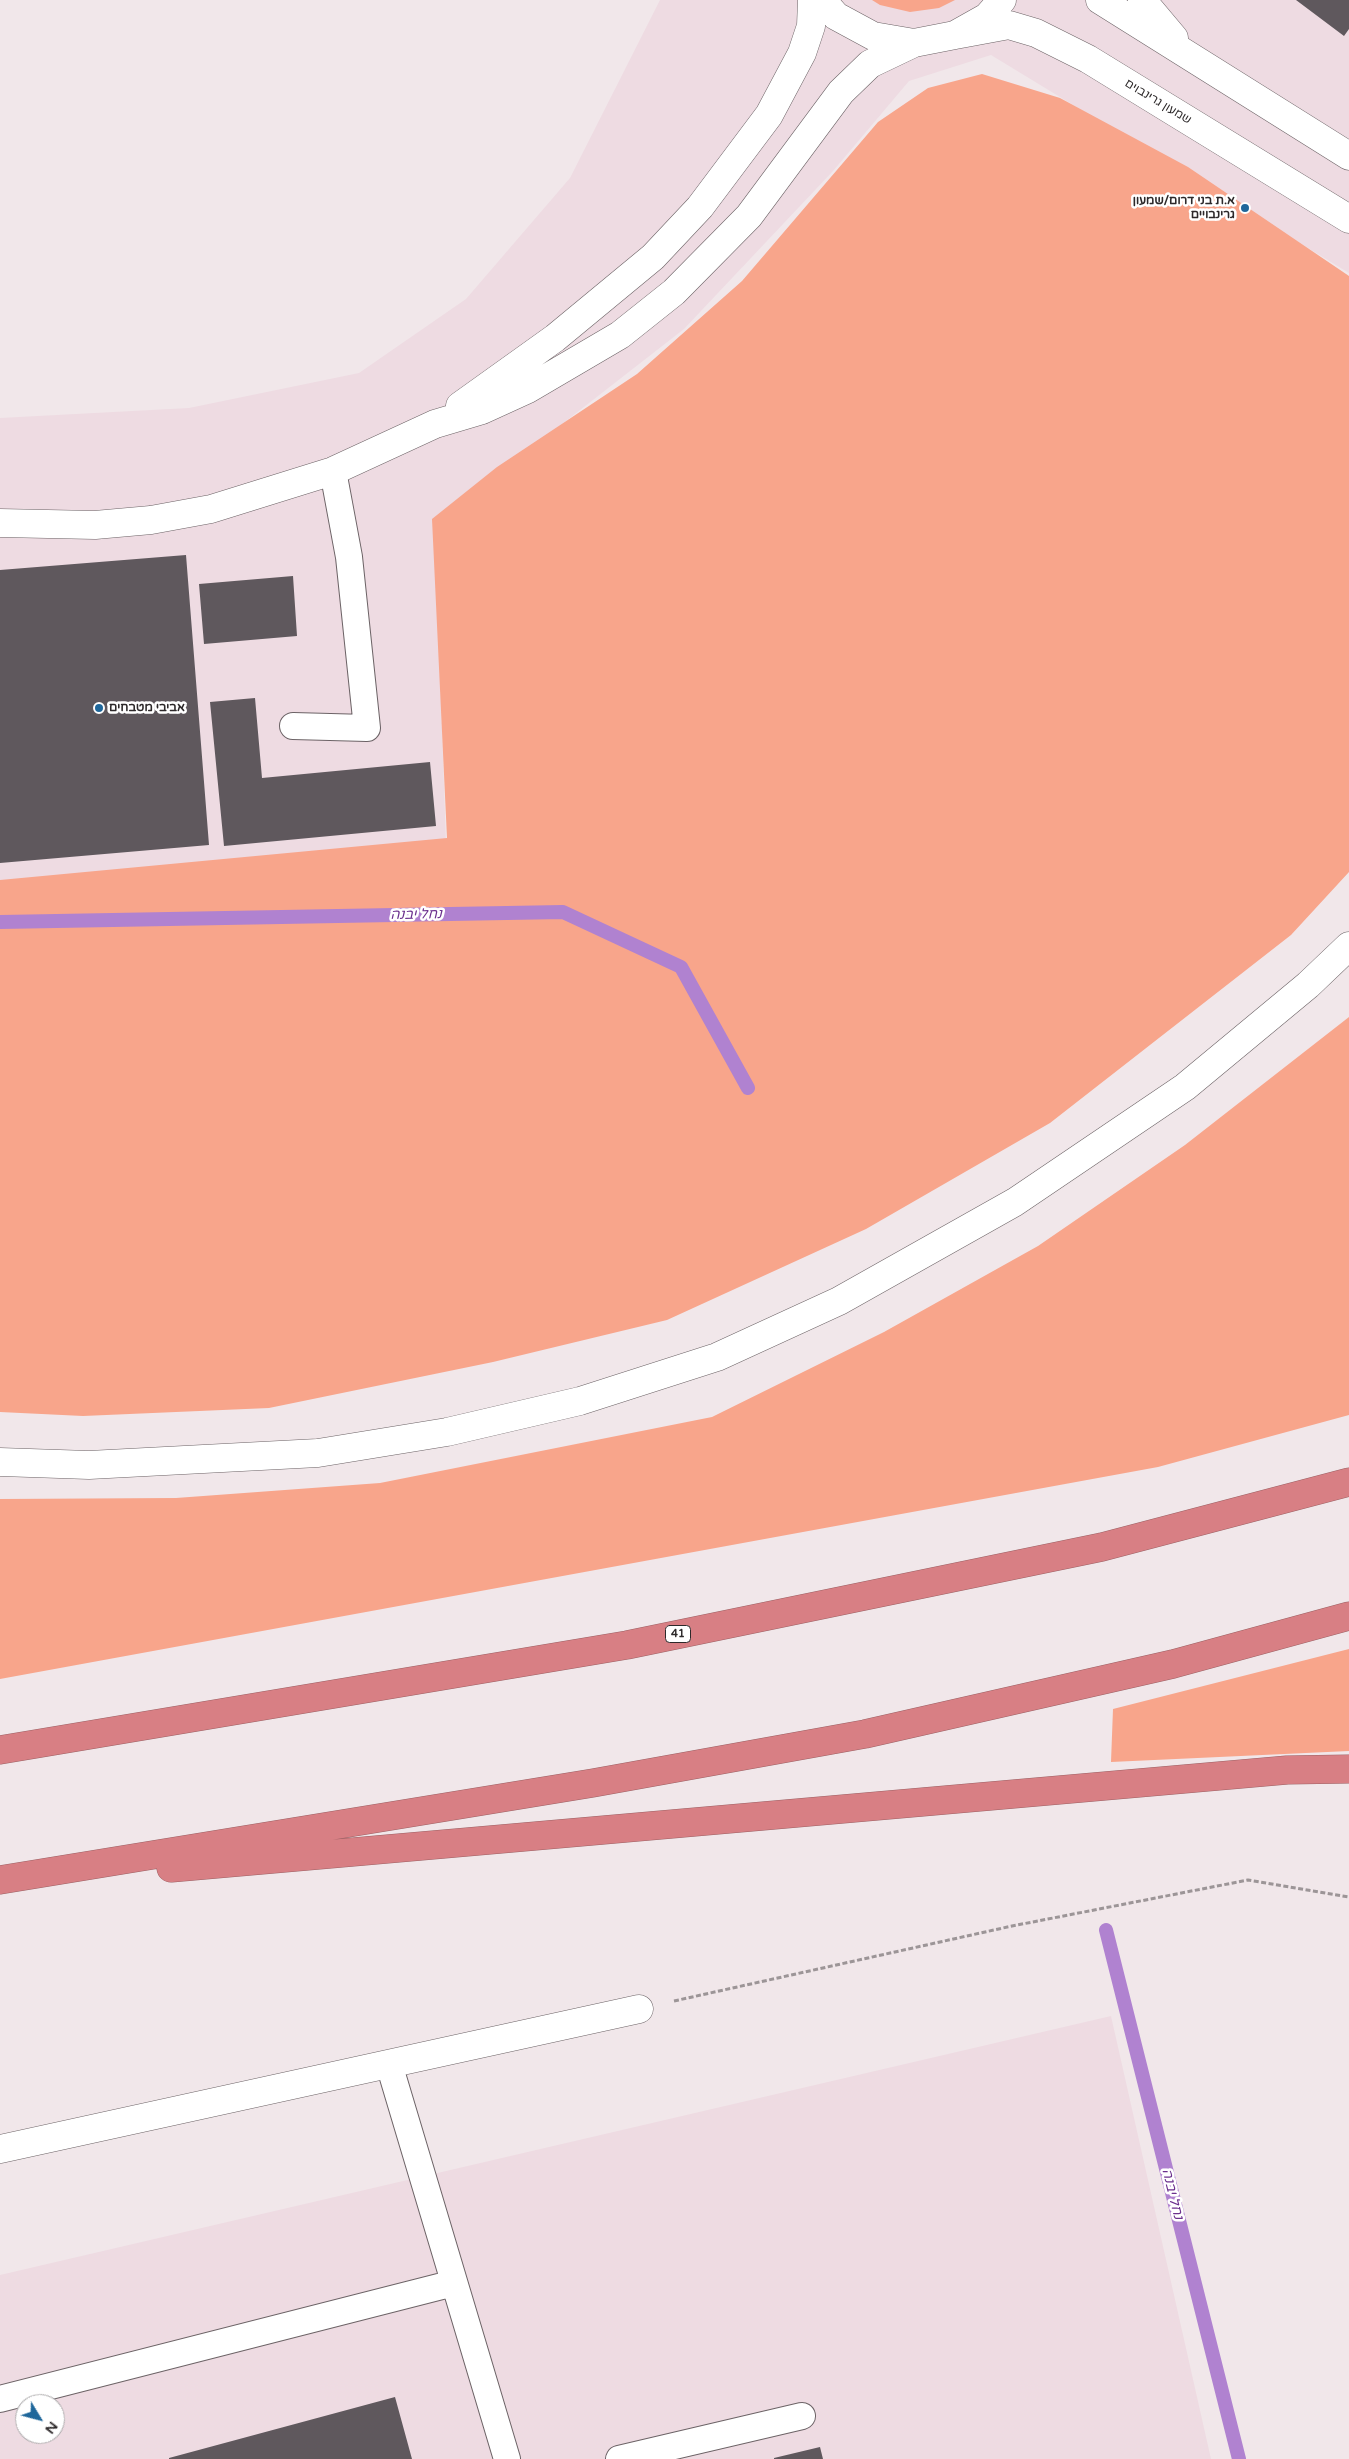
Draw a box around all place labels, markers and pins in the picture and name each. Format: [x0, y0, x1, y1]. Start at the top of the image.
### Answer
place label: א.ת בני דרום/שמעון גרינבויים [1133, 194, 1235, 222]
marker: א.ת בני דרום/שמעון גרינבויים [1239, 202, 1251, 214]
place label: אביבי מטבחים [109, 701, 185, 715]
marker: אביבי מטבחים [93, 702, 105, 714]

